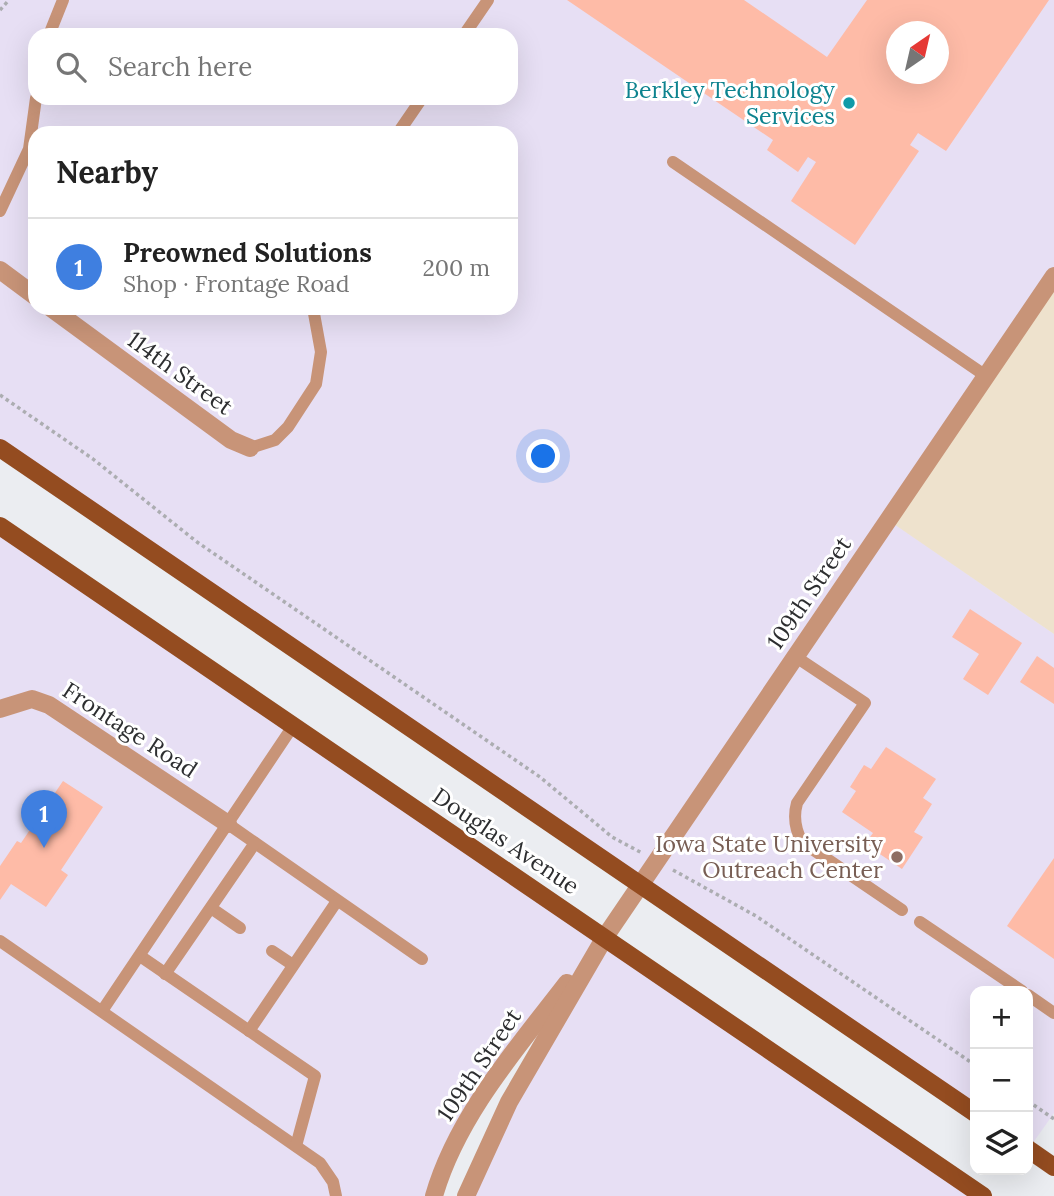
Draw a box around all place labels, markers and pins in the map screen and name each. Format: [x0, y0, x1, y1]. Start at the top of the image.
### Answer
place label: Berkley Technology Services [625, 75, 836, 130]
marker: Berkley Technology Services [841, 95, 857, 111]
pin: 1 [21, 790, 67, 848]
place label: Iowa State University Outreach Center [655, 829, 884, 884]
marker: Iowa State University Outreach Center [889, 849, 905, 865]

